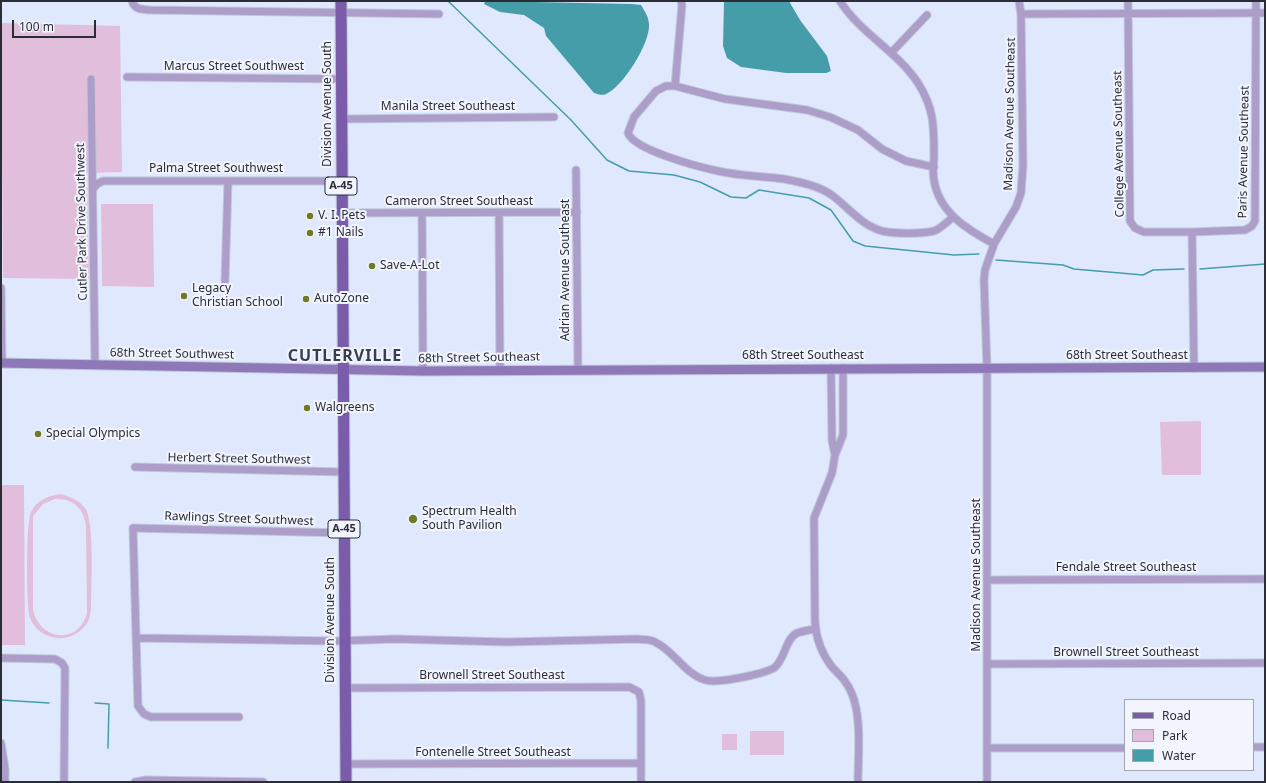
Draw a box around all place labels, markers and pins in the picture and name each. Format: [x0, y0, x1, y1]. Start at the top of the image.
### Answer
place label: V. I. Pets [318, 209, 365, 223]
marker: V. I. Pets [305, 211, 315, 221]
place label: #1 Nails [318, 226, 364, 240]
marker: #1 Nails [305, 228, 315, 238]
place label: Save-A-Lot [380, 259, 439, 273]
marker: Save-A-Lot [367, 261, 377, 271]
place label: Legacy Christian School [192, 282, 283, 310]
marker: Legacy Christian School [179, 291, 189, 301]
place label: AutoZone [314, 292, 369, 306]
marker: AutoZone [301, 294, 311, 304]
place label: Walgreens [315, 401, 375, 415]
marker: Walgreens [302, 403, 312, 413]
place label: Special Olympics [46, 427, 140, 441]
marker: Special Olympics [33, 429, 43, 439]
place label: Spectrum Health South Pavilion [422, 505, 517, 533]
marker: Spectrum Health South Pavilion [407, 513, 419, 525]

